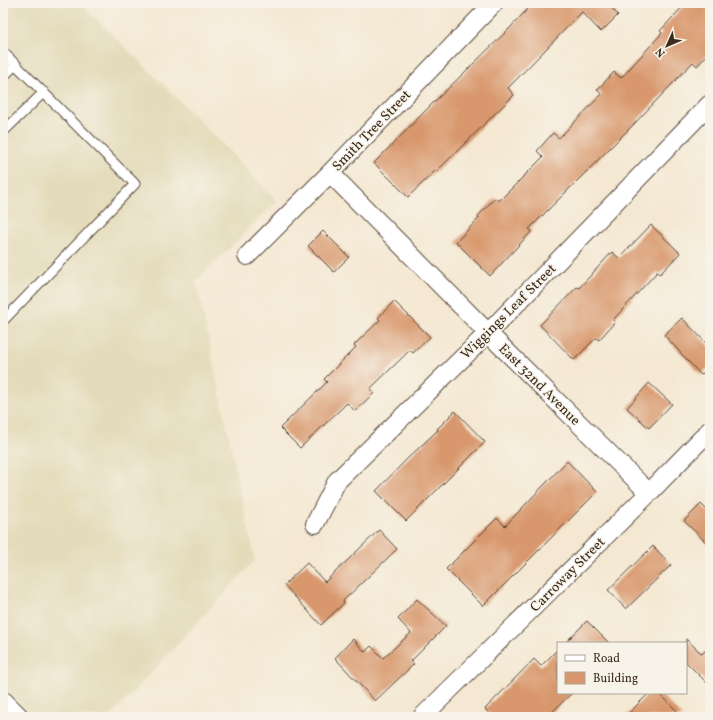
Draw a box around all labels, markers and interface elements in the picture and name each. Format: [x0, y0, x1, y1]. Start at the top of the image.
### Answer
north arrow [647, 26, 687, 66]
text: N [653, 44, 669, 60]
street label: Smith Tree Street [328, 86, 416, 176]
street label: Wiggings Leaf Street [457, 260, 561, 364]
street label: East 32nd Avenue [494, 340, 584, 430]
street label: Carroway Street [526, 533, 610, 617]
legend [557, 642, 687, 694]
text: Road [593, 651, 620, 667]
text: Building [593, 671, 638, 687]

